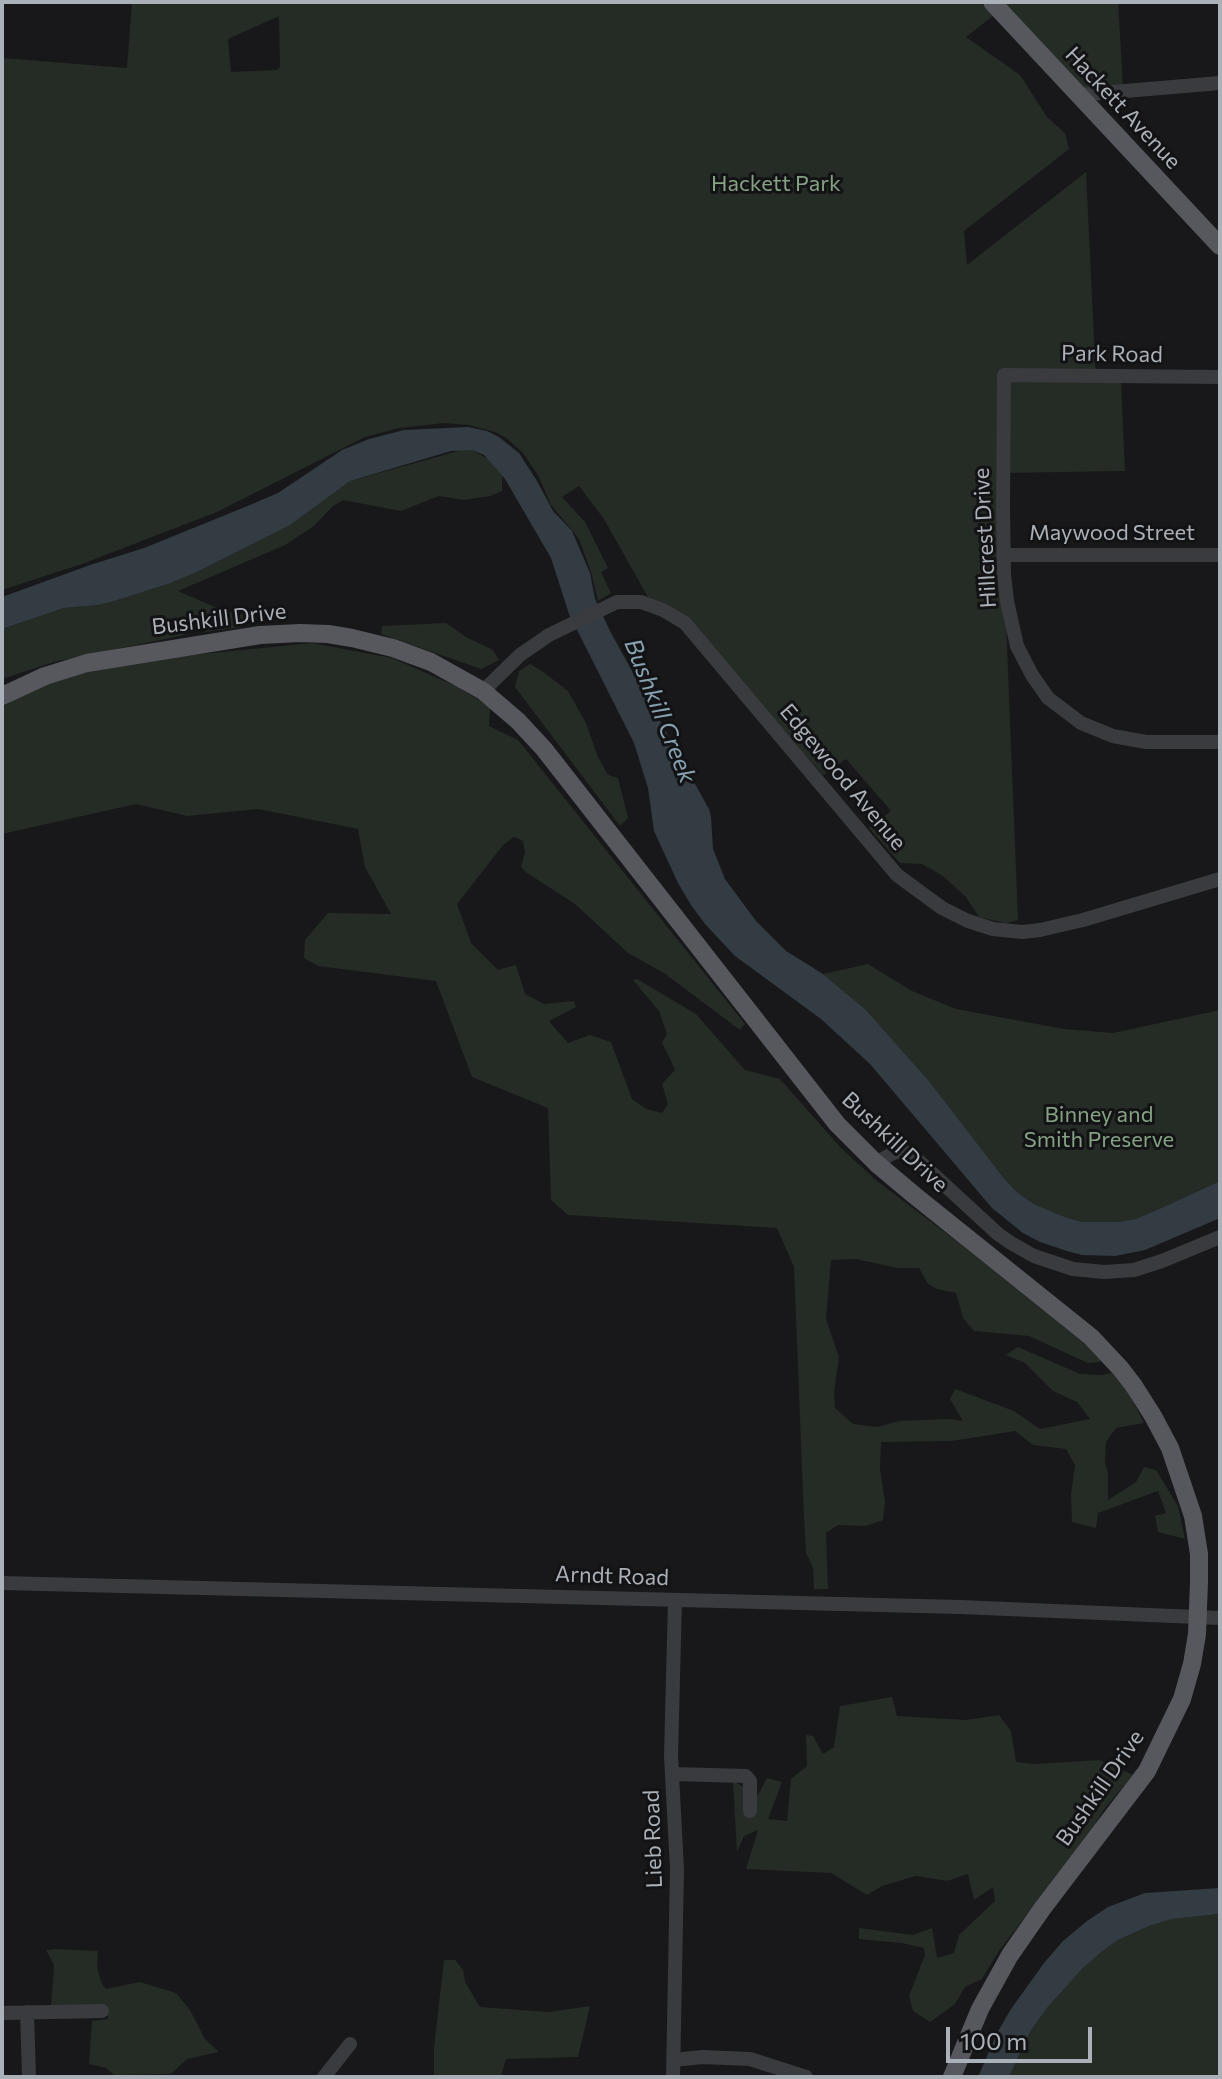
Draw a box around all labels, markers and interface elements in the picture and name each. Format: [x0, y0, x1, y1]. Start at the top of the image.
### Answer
street label: Hackett Avenue [1060, 41, 1186, 175]
park label: Hackett Park [711, 171, 841, 197]
street label: Park Road [1061, 340, 1163, 368]
street label: Hillcrest Drive [968, 467, 1002, 609]
street label: Maywood Street [1029, 520, 1195, 546]
street label: Bushkill Drive [150, 598, 288, 640]
water label: Bushkill Creek [618, 634, 702, 788]
street label: Edgewood Avenue [774, 699, 912, 855]
street label: Bushkill Drive [837, 1086, 953, 1198]
park label: Binney and Smith Preserve [1024, 1102, 1174, 1154]
street label: Arndt Road [555, 1561, 669, 1591]
street label: Bushkill Drive [1050, 1725, 1150, 1851]
street label: Lieb Road [638, 1789, 668, 1889]
scale bar [950, 2011, 1096, 2061]
text: 100 m [960, 2026, 1027, 2055]

